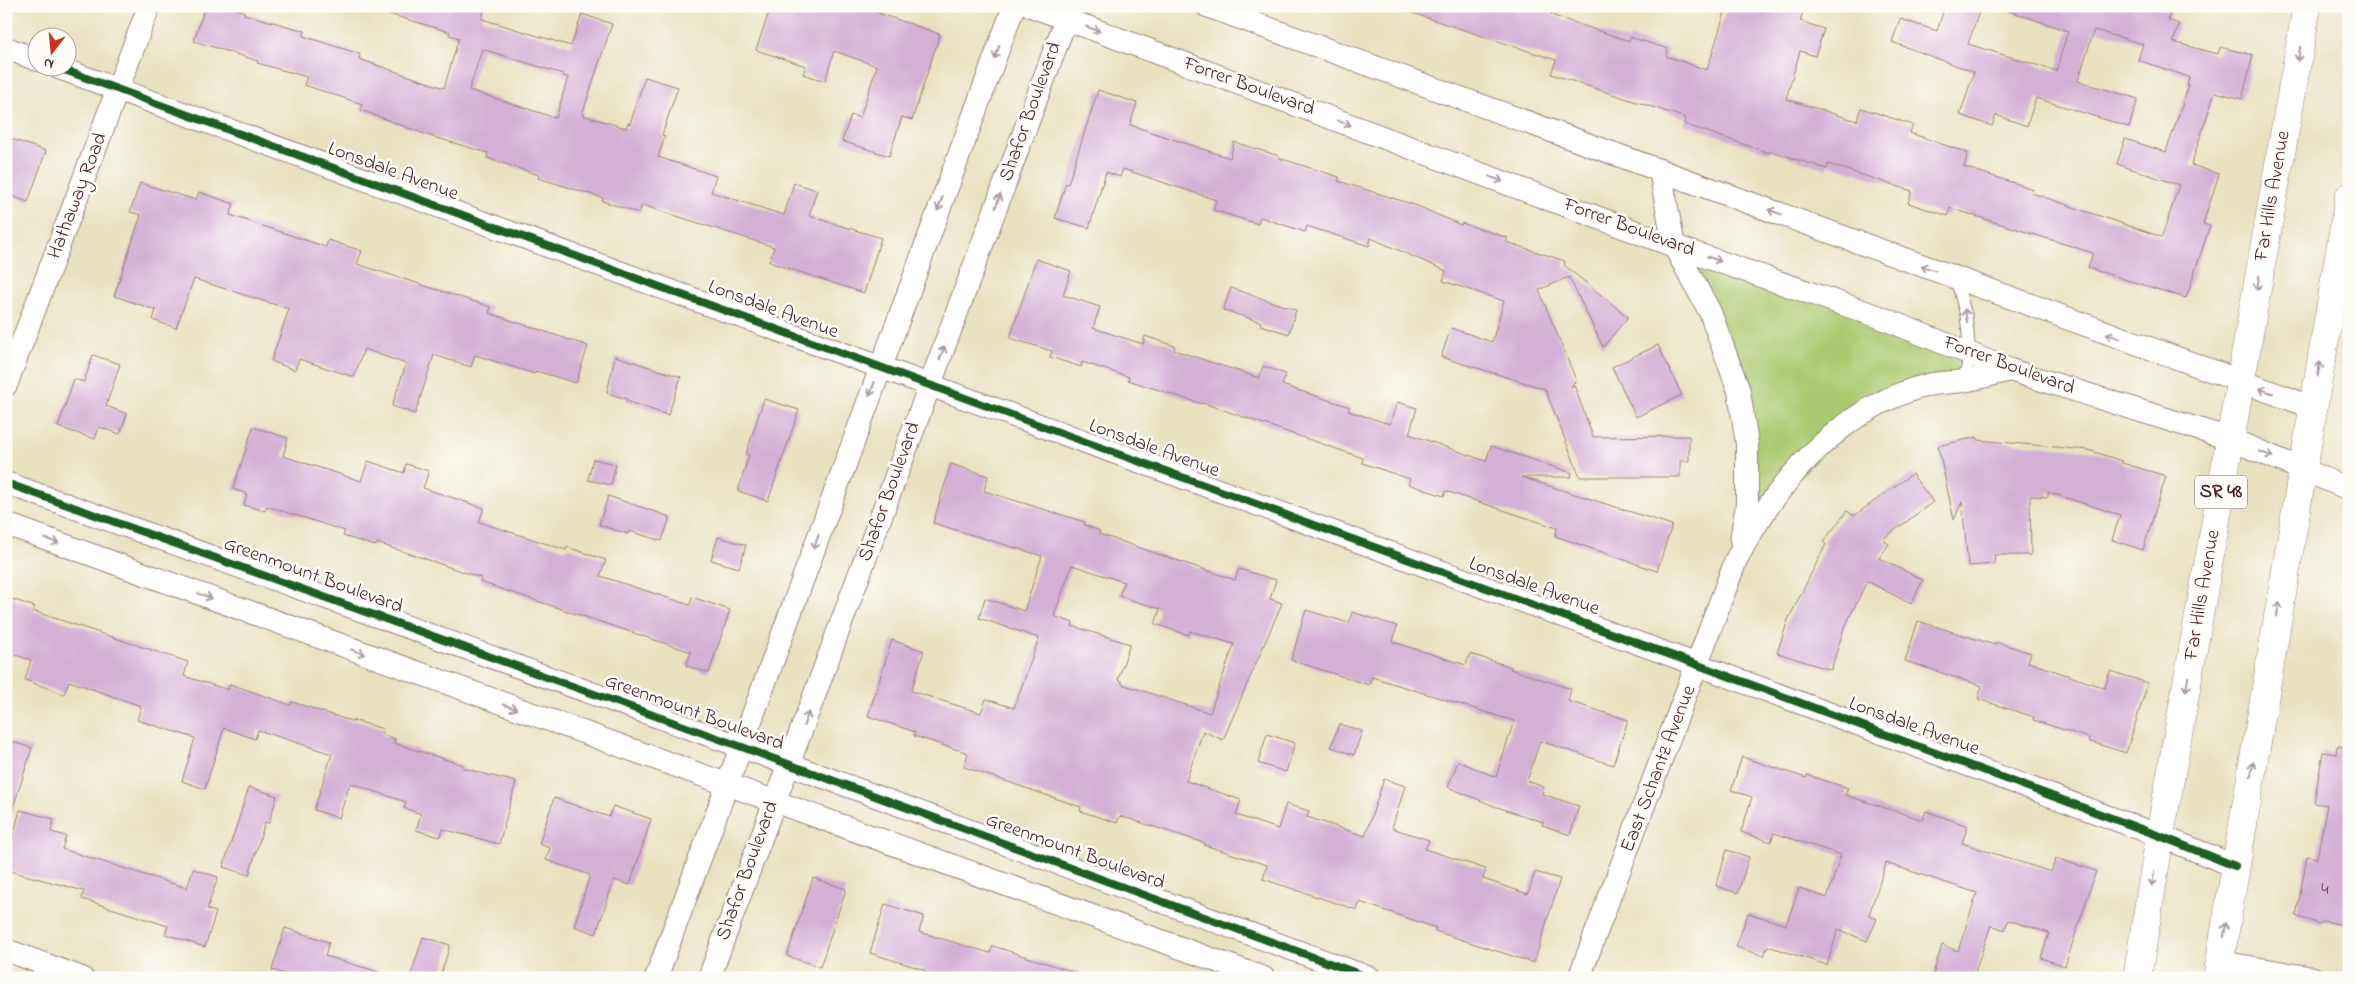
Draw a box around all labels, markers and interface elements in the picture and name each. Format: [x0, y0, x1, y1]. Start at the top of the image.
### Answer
one-way arrow [1085, 25, 1100, 34]
north arrow [28, 28, 78, 78]
street label: Shafor Boulevard [992, 38, 1070, 186]
one-way arrow [992, 44, 1001, 59]
one-way arrow [2293, 46, 2303, 62]
street label: Forrer Boulevard [1178, 49, 1319, 124]
text: N [41, 52, 56, 74]
one-way arrow [1335, 119, 1351, 128]
street label: Hathaway Road [41, 129, 115, 263]
street label: Far Hills Avenue [2247, 129, 2299, 264]
street label: Lonsdale Avenue [324, 135, 462, 209]
one-way arrow [1488, 175, 1503, 184]
street label: Forrer Boulevard [1558, 190, 1699, 265]
one-way arrow [994, 194, 1003, 209]
one-way arrow [935, 196, 944, 211]
one-way arrow [1768, 207, 1783, 216]
one-way arrow [1706, 255, 1721, 264]
one-way arrow [1920, 263, 1936, 272]
street label: Lonsdale Avenue [704, 273, 842, 347]
one-way arrow [2252, 275, 2262, 291]
one-way arrow [1960, 308, 1970, 324]
street label: Forrer Boulevard [1938, 328, 2079, 403]
one-way arrow [2106, 331, 2121, 340]
one-way arrow [938, 346, 947, 362]
one-way arrow [2314, 361, 2324, 377]
one-way arrow [867, 381, 876, 397]
one-way arrow [2259, 386, 2274, 395]
street label: Lonsdale Avenue [1085, 412, 1223, 486]
street label: Shafor Boulevard [851, 418, 929, 566]
one-way arrow [2258, 450, 2273, 459]
road number: SR 48 [2195, 476, 2247, 508]
street label: Far Hills Avenue [2177, 528, 2229, 663]
street label: Greenmount Boulevard [219, 530, 407, 622]
one-way arrow [811, 534, 820, 549]
one-way arrow [44, 537, 59, 546]
street label: Lonsdale Avenue [1465, 550, 1603, 624]
one-way arrow [197, 592, 212, 601]
one-way arrow [2273, 601, 2283, 617]
one-way arrow [349, 648, 365, 657]
street label: Greenmount Boulevard [600, 667, 788, 759]
one-way arrow [2181, 676, 2191, 692]
street label: East Schantz Avenue [1614, 681, 1704, 857]
street label: Lonsdale Avenue [1845, 690, 1983, 764]
one-way arrow [502, 703, 518, 712]
one-way arrow [802, 712, 811, 727]
one-way arrow [2247, 762, 2257, 778]
street label: Shafor Boulevard [709, 797, 787, 945]
street label: Greenmount Boulevard [981, 806, 1169, 898]
one-way arrow [2148, 871, 2158, 887]
house number: 4 [2321, 877, 2329, 903]
one-way arrow [2220, 922, 2230, 938]

